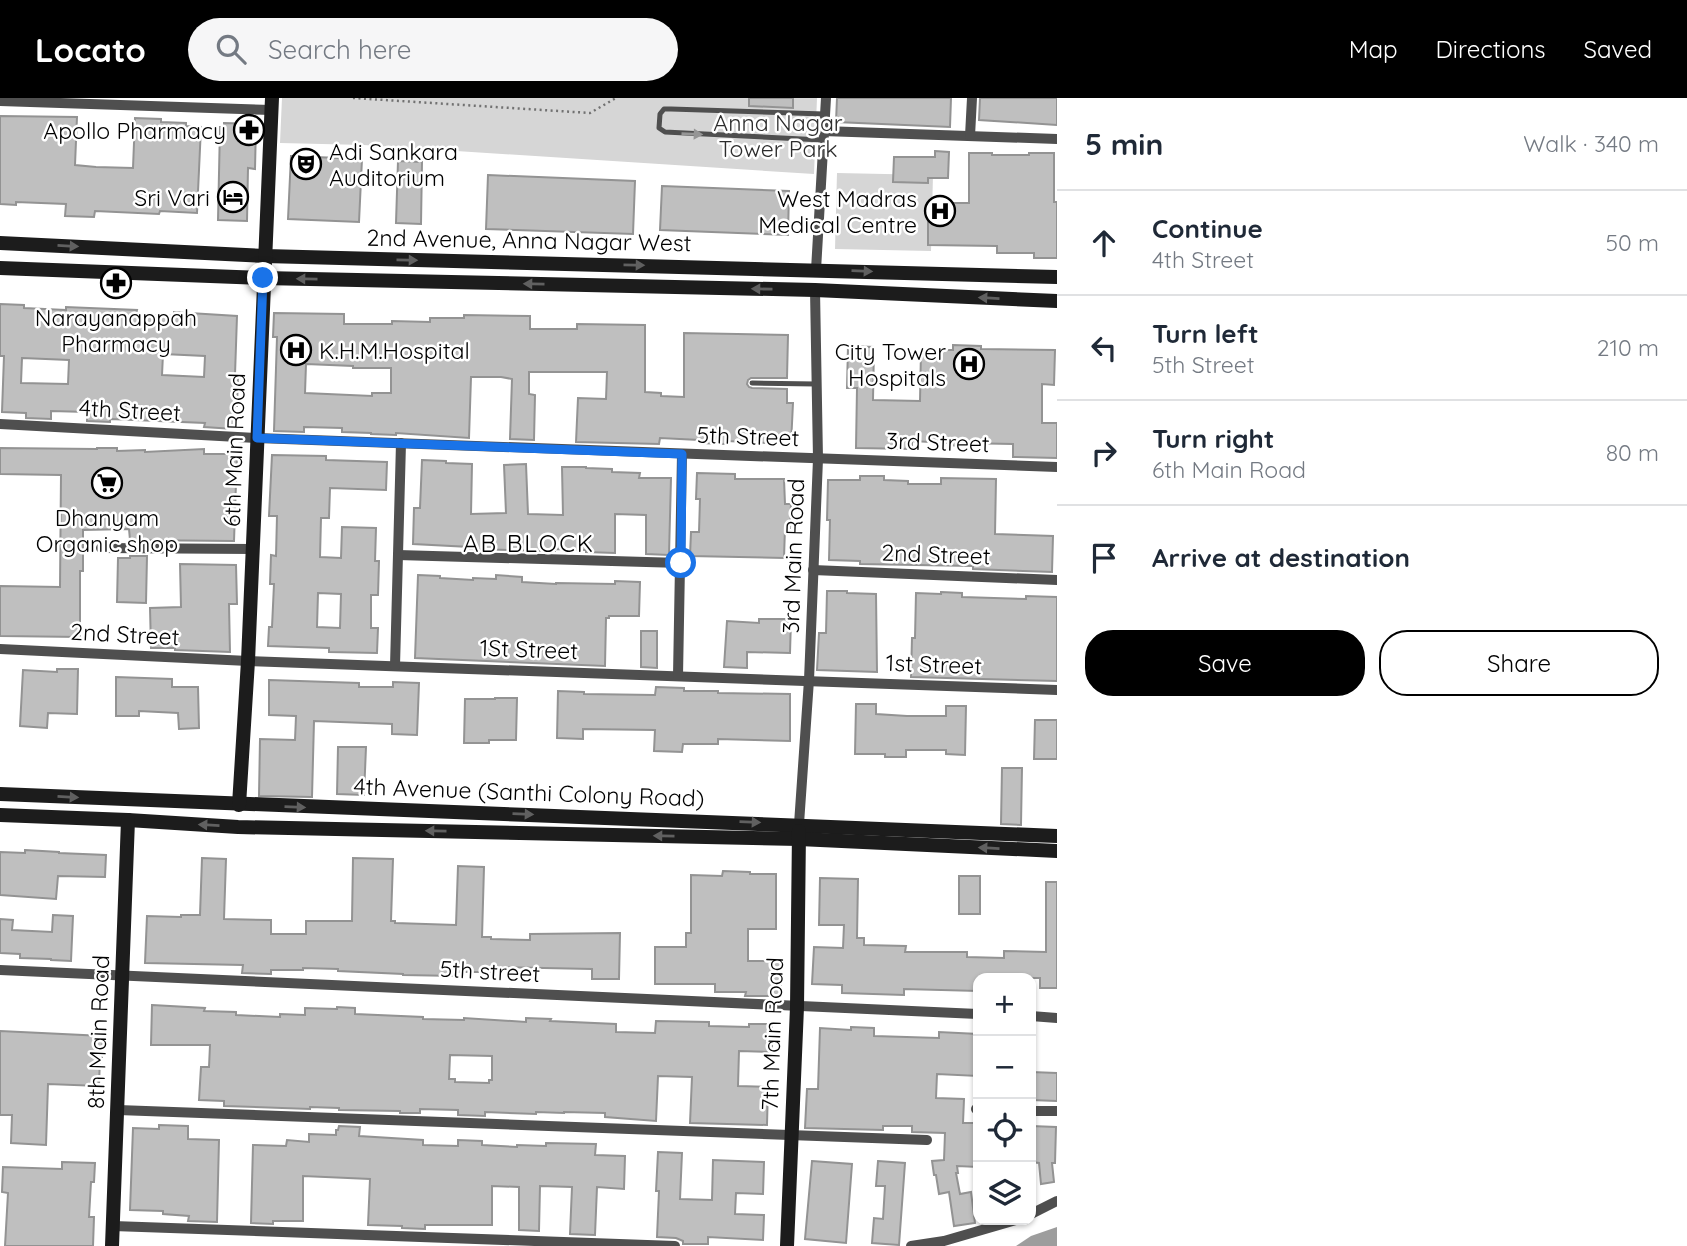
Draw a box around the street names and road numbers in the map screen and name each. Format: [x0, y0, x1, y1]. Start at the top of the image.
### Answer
street label: 2nd Avenue, Anna Nagar West [366, 223, 692, 257]
street label: 6th Main Road [217, 373, 251, 527]
street label: 4th Street [78, 393, 182, 427]
street label: 5th Street [696, 420, 800, 452]
street label: 3rd Street [886, 426, 990, 458]
street label: 3rd Main Road [776, 478, 810, 634]
street label: 2nd Street [881, 538, 991, 570]
street label: 2nd Street [70, 617, 180, 651]
street label: 1St Street [479, 633, 579, 665]
street label: 1st Street [885, 648, 983, 680]
street label: 4th Avenue (Santhi Colony Road) [353, 771, 705, 813]
street label: 5th street [439, 954, 541, 988]
street label: 8th Main Road [81, 955, 115, 1109]
street label: 7th Main Road [755, 957, 789, 1111]

